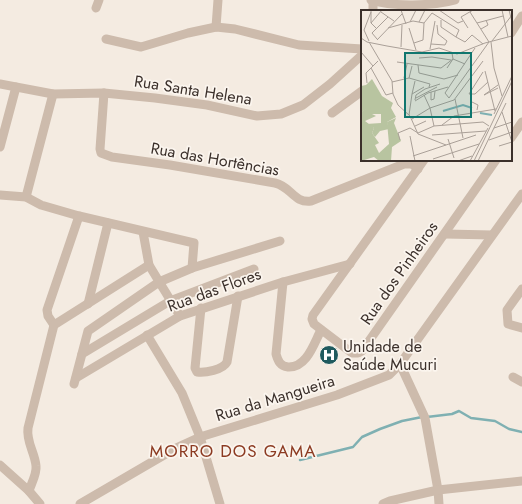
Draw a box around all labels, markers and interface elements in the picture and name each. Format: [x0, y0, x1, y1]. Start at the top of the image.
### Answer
inset map [361, 10, 512, 161]
street label: Rua Santa Helena [133, 69, 253, 111]
street label: Rua das Hortências [149, 136, 281, 182]
street label: Rua dos Pinheiros [355, 217, 443, 329]
street label: Rua das Flores [164, 262, 264, 318]
place label: Unidade de Saúde Mucuri [343, 335, 437, 376]
hospital icon: Unidade de Saúde Mucuri [318, 344, 340, 366]
street label: Rua da Mangueira [213, 369, 337, 427]
district label: MORRO DOS GAMA [149, 439, 317, 463]

